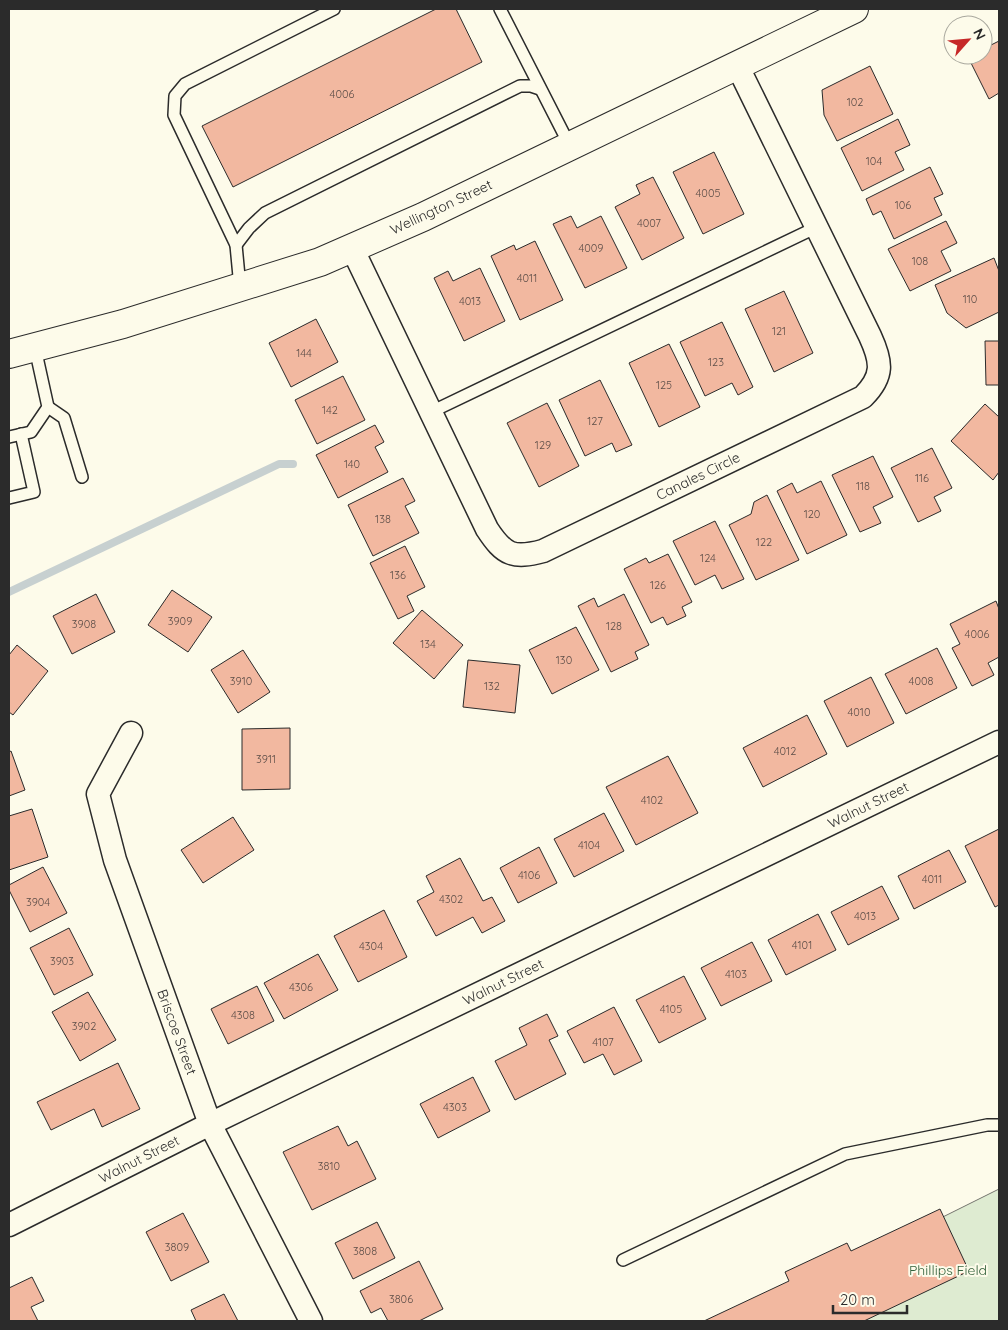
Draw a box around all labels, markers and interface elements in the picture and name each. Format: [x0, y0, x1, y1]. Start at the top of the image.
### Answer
north arrow [943, 15, 993, 65]
text: N [969, 25, 990, 43]
house number: 4006 [330, 87, 354, 101]
house number: 102 [847, 95, 863, 109]
house number: 104 [866, 154, 882, 168]
street label: Wellington Street [387, 175, 495, 239]
house number: 4005 [696, 186, 720, 200]
house number: 106 [895, 198, 911, 212]
house number: 4007 [637, 216, 661, 230]
house number: 4009 [578, 241, 604, 255]
house number: 108 [912, 254, 928, 268]
house number: 4011 [517, 271, 537, 285]
house number: 110 [963, 292, 977, 306]
house number: 4013 [459, 294, 481, 308]
house number: 121 [772, 324, 786, 338]
house number: 144 [296, 346, 312, 360]
house number: 123 [708, 355, 724, 369]
house number: 125 [656, 378, 672, 392]
house number: 142 [322, 403, 338, 417]
house number: 127 [587, 414, 603, 428]
house number: 129 [535, 438, 551, 452]
street label: Canales Circle [653, 448, 743, 504]
house number: 140 [344, 457, 360, 471]
house number: 116 [915, 471, 929, 485]
house number: 118 [856, 479, 870, 493]
house number: 120 [804, 507, 820, 521]
house number: 138 [375, 512, 391, 526]
house number: 122 [756, 535, 772, 549]
house number: 124 [700, 551, 716, 565]
house number: 136 [390, 568, 406, 582]
house number: 126 [650, 578, 666, 592]
house number: 3909 [168, 614, 192, 628]
house number: 3908 [72, 617, 96, 631]
house number: 128 [606, 619, 622, 633]
house number: 4006 [965, 627, 989, 641]
house number: 134 [420, 637, 436, 651]
house number: 130 [556, 653, 572, 667]
house number: 3910 [230, 674, 252, 688]
house number: 4008 [909, 674, 933, 688]
house number: 132 [484, 679, 500, 693]
house number: 4010 [848, 705, 870, 719]
house number: 4012 [774, 744, 796, 758]
house number: 3911 [256, 752, 276, 766]
street label: Walnut Street [825, 778, 912, 832]
house number: 4102 [641, 793, 663, 807]
house number: 4104 [578, 838, 600, 852]
house number: 4106 [518, 868, 540, 882]
house number: 4011 [922, 872, 942, 886]
house number: 4302 [439, 892, 463, 906]
house number: 3904 [26, 895, 50, 909]
house number: 4013 [854, 909, 876, 923]
house number: 4101 [792, 938, 812, 952]
house number: 4304 [359, 939, 383, 953]
house number: 3903 [50, 954, 74, 968]
street label: Walnut Street [460, 955, 547, 1009]
house number: 4103 [725, 967, 747, 981]
house number: 4306 [289, 980, 313, 994]
street label: Briscoe Street [153, 987, 201, 1077]
house number: 4105 [660, 1002, 682, 1016]
house number: 4308 [231, 1008, 255, 1022]
house number: 3902 [72, 1019, 96, 1033]
house number: 4107 [592, 1035, 614, 1049]
house number: 4303 [443, 1100, 467, 1114]
street label: Walnut Street [96, 1131, 183, 1187]
house number: 3810 [318, 1159, 340, 1173]
house number: 3809 [165, 1240, 189, 1254]
house number: 3808 [353, 1244, 377, 1258]
park label: Phillips Field [909, 1261, 987, 1279]
scale bar [833, 1282, 907, 1314]
text: 20 m [840, 1290, 875, 1309]
house number: 3806 [389, 1292, 413, 1306]

